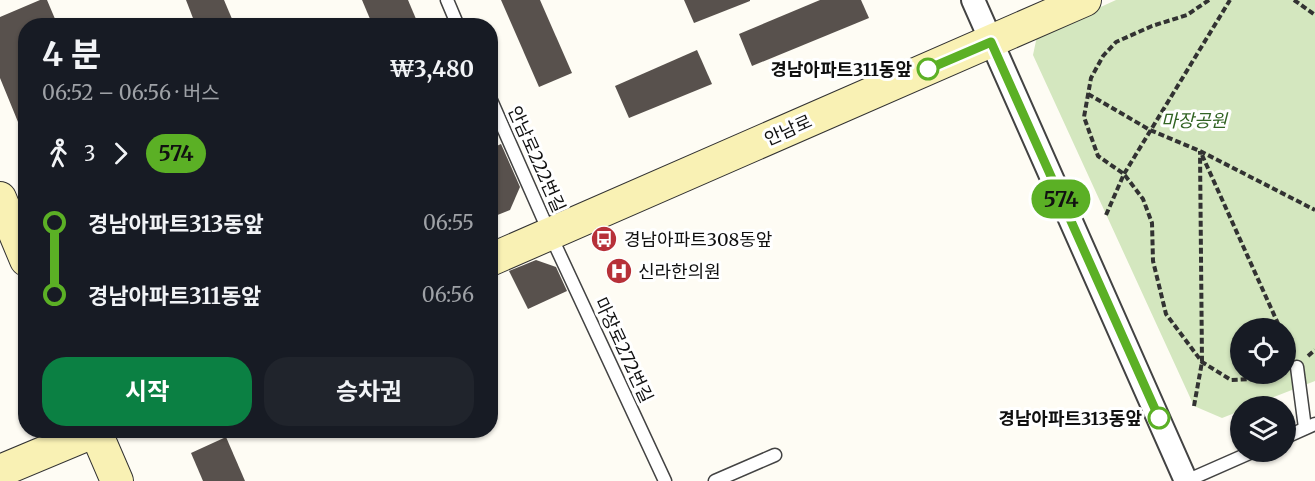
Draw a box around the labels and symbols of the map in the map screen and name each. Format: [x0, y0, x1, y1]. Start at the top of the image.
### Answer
place label: 경남아파트311동앞 [770, 58, 912, 81]
marker: 경남아파트311동앞 [917, 58, 939, 80]
street label: 안남로222번길 [503, 102, 571, 216]
street label: 안남로 [761, 109, 815, 151]
park label: 마장공원 [1161, 109, 1229, 132]
line badge: 574 [1026, 180, 1096, 218]
bus stop icon: 경남아파트308동앞 [589, 224, 619, 254]
place label: 경남아파트308동앞 [624, 228, 772, 251]
hospital icon: 신라한의원 [604, 256, 634, 286]
place label: 신라한의원 [638, 260, 721, 283]
street label: 마장로272번길 [590, 294, 658, 406]
place label: 경남아파트313동앞 [998, 407, 1142, 430]
marker: 경남아파트313동앞 [1148, 407, 1170, 429]

